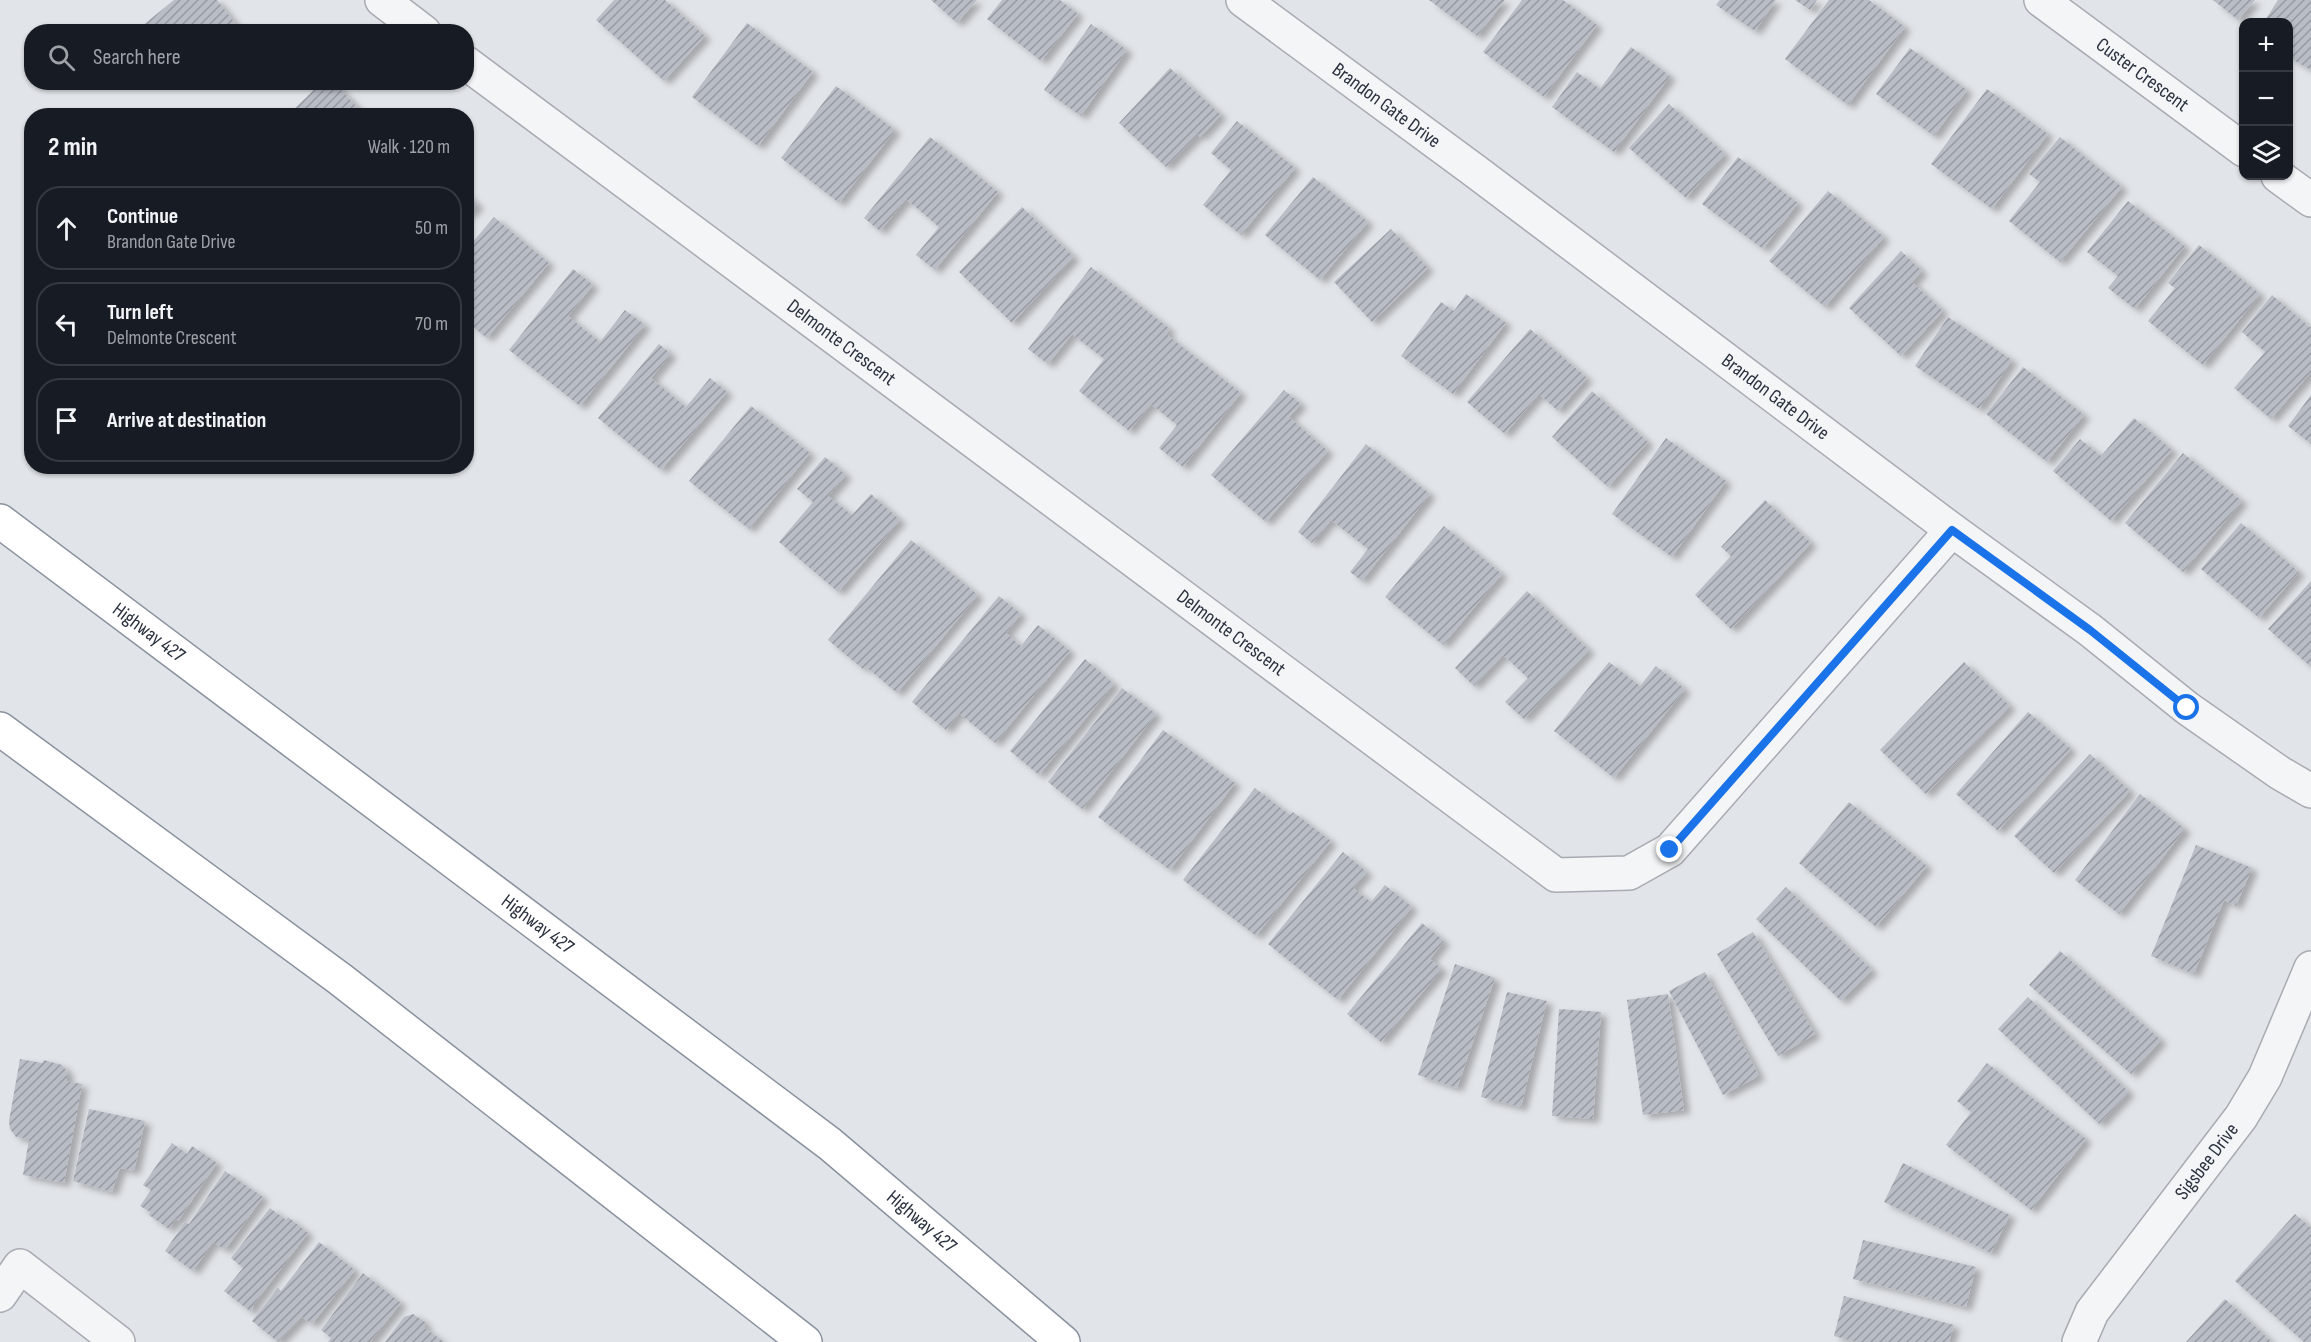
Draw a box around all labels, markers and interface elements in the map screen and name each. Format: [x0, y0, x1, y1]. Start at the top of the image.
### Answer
map controls [2239, 18, 2293, 180]
button: + [2239, 18, 2293, 72]
search box [24, 24, 474, 90]
street label: Custer Crescent [2091, 33, 2193, 117]
icon: search [45, 41, 78, 74]
text: Search here [93, 44, 180, 71]
street label: Brandon Gate Drive [1327, 58, 1445, 153]
button: − [2239, 72, 2293, 126]
button: layers [2239, 126, 2293, 180]
text: 2 min [48, 132, 98, 163]
text: Walk · 120 m [368, 135, 450, 159]
text: Continue [107, 203, 178, 230]
icon: ahead [50, 212, 83, 245]
text: 50 m [415, 216, 448, 240]
text: Brandon Gate Drive [107, 230, 236, 254]
street label: Delmonte Crescent [782, 294, 900, 391]
text: Turn left [107, 299, 173, 326]
icon: left [50, 308, 83, 341]
text: 70 m [415, 312, 448, 336]
text: Delmonte Crescent [107, 326, 237, 350]
street label: Brandon Gate Drive [1717, 349, 1834, 445]
icon: arrive [50, 404, 83, 437]
text: Arrive at destination [107, 407, 266, 434]
street label: Delmonte Crescent [1172, 585, 1290, 681]
street label: Highway 427 [108, 598, 190, 668]
route start [2173, 694, 2199, 720]
route end [1656, 836, 1682, 862]
street label: Highway 427 [496, 889, 578, 959]
street label: Sigsbee Drive [2170, 1119, 2244, 1205]
street label: Highway 427 [882, 1185, 962, 1258]

